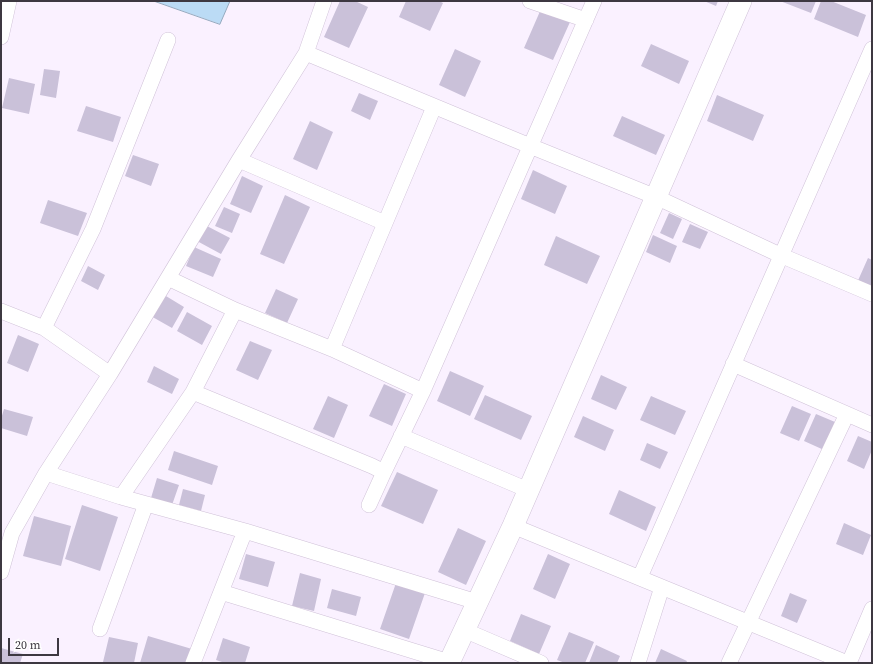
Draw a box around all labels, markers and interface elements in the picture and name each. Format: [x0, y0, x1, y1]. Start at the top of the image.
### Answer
scale bar [10, 630, 61, 656]
text: 20 m [15, 637, 41, 653]

